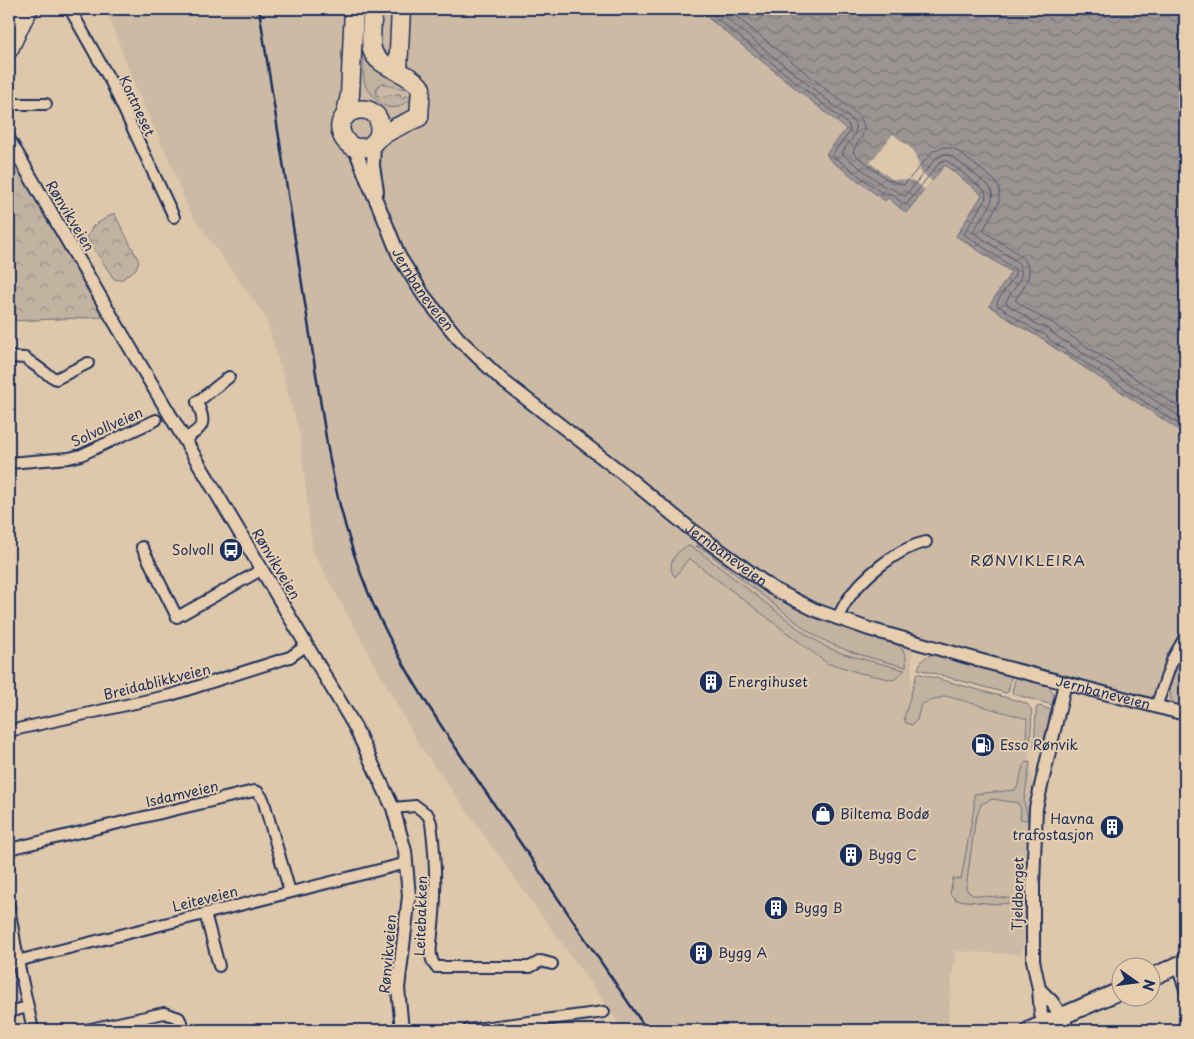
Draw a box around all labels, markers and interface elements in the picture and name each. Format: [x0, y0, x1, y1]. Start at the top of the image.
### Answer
street label: Kortneset [114, 72, 161, 140]
street label: Rønvikveien [41, 176, 100, 255]
street label: Jernbaneveien [387, 245, 459, 335]
street label: Solvollveien [68, 401, 146, 452]
street label: Jernbaneveien [681, 517, 772, 591]
street label: Rønvikveien [247, 524, 306, 603]
bus stop icon: Solvoll [218, 537, 244, 563]
place label: Solvoll [172, 539, 214, 560]
district label: RØNVIKLEIRA [970, 548, 1086, 571]
street label: Breidablikkveien [101, 658, 213, 705]
building icon: Energihuset [698, 669, 724, 695]
street label: Jernbaneveien [1054, 670, 1153, 715]
place label: Energihuset [728, 671, 808, 692]
fuel station icon: Esso Rønvik [970, 732, 996, 758]
place label: Esso Rønvik [1000, 734, 1079, 755]
street label: Isdamveien [144, 775, 220, 812]
shop icon: Biltema Bodø [810, 801, 836, 827]
place label: Biltema Bodø [840, 803, 930, 824]
place label: Havna trafostasjon [1013, 808, 1094, 845]
building icon: Havna trafostasjon [1099, 814, 1125, 840]
building icon: Bygg C [838, 842, 864, 868]
place label: Bygg C [868, 844, 917, 865]
street label: Tjeldberget [1006, 857, 1029, 931]
street label: Leitebakken [409, 875, 432, 957]
street label: Leiteveien [170, 880, 240, 917]
building icon: Bygg B [763, 895, 789, 921]
place label: Bygg B [794, 897, 843, 918]
street label: Rønvikveien [374, 913, 401, 994]
building icon: Bygg A [688, 940, 714, 966]
place label: Bygg A [718, 942, 767, 963]
north arrow [1112, 956, 1162, 1006]
text: N [1138, 977, 1161, 993]

